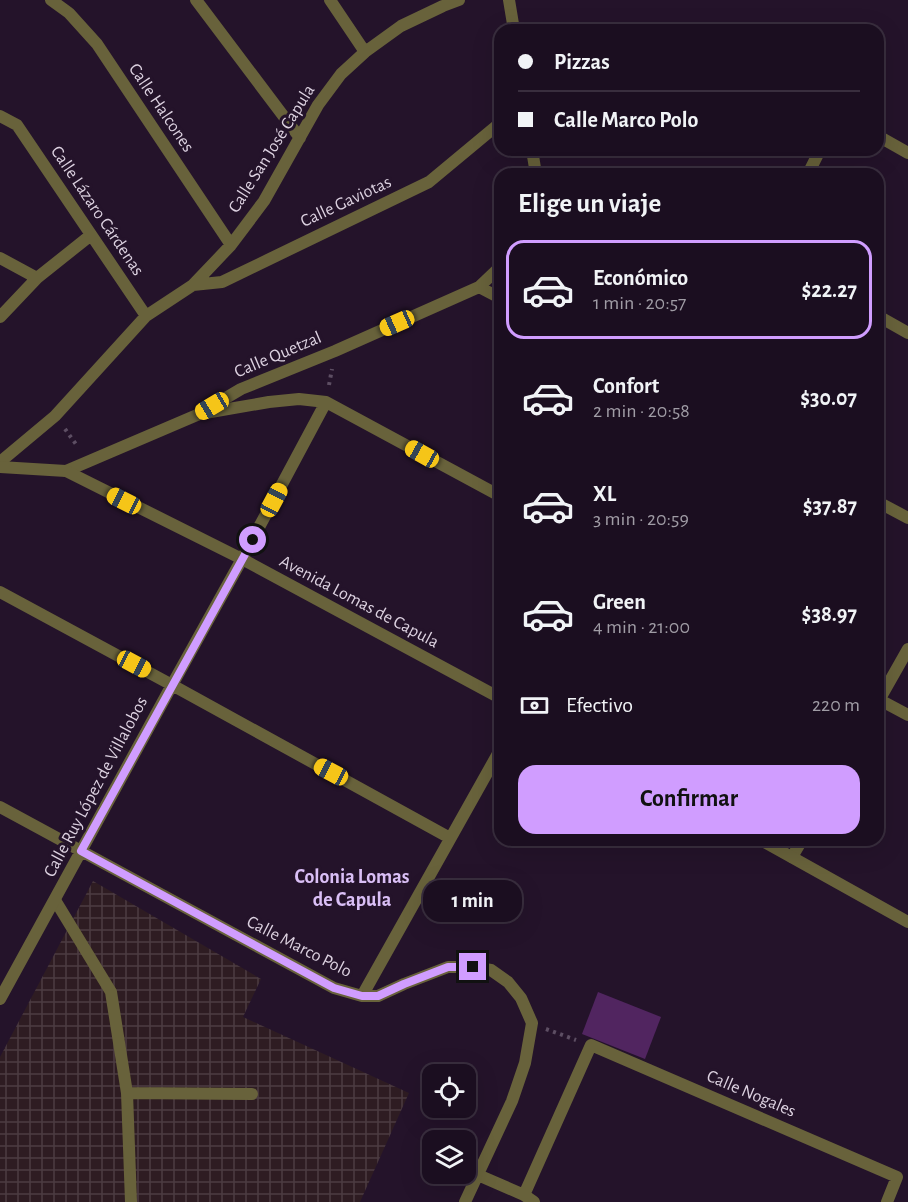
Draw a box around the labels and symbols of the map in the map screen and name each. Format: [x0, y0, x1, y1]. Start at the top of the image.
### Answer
street label: Calle Halcones [125, 61, 197, 155]
street label: Calle San José Capula [225, 82, 319, 216]
street label: Calle Lázaro Cárdenas [47, 143, 147, 279]
street label: Calle Gaviotas [298, 173, 394, 231]
car [377, 307, 417, 339]
street label: Calle Quetzal [232, 329, 324, 381]
car [192, 389, 232, 423]
car [402, 437, 442, 471]
car [258, 480, 290, 520]
car [104, 485, 144, 517]
route start [239, 526, 266, 553]
street label: Avenida Lomas de Capula [276, 552, 442, 652]
car [114, 648, 154, 680]
street label: Calle Ruy López de Villalobos [41, 694, 151, 880]
car [311, 756, 351, 788]
district label: Colonia Lomas de Capula [294, 867, 410, 910]
callout: 1 min [424, 880, 522, 922]
street label: Calle Marco Polo [244, 913, 355, 981]
route end [459, 953, 486, 980]
street label: Calle Nogales [704, 1067, 798, 1121]

